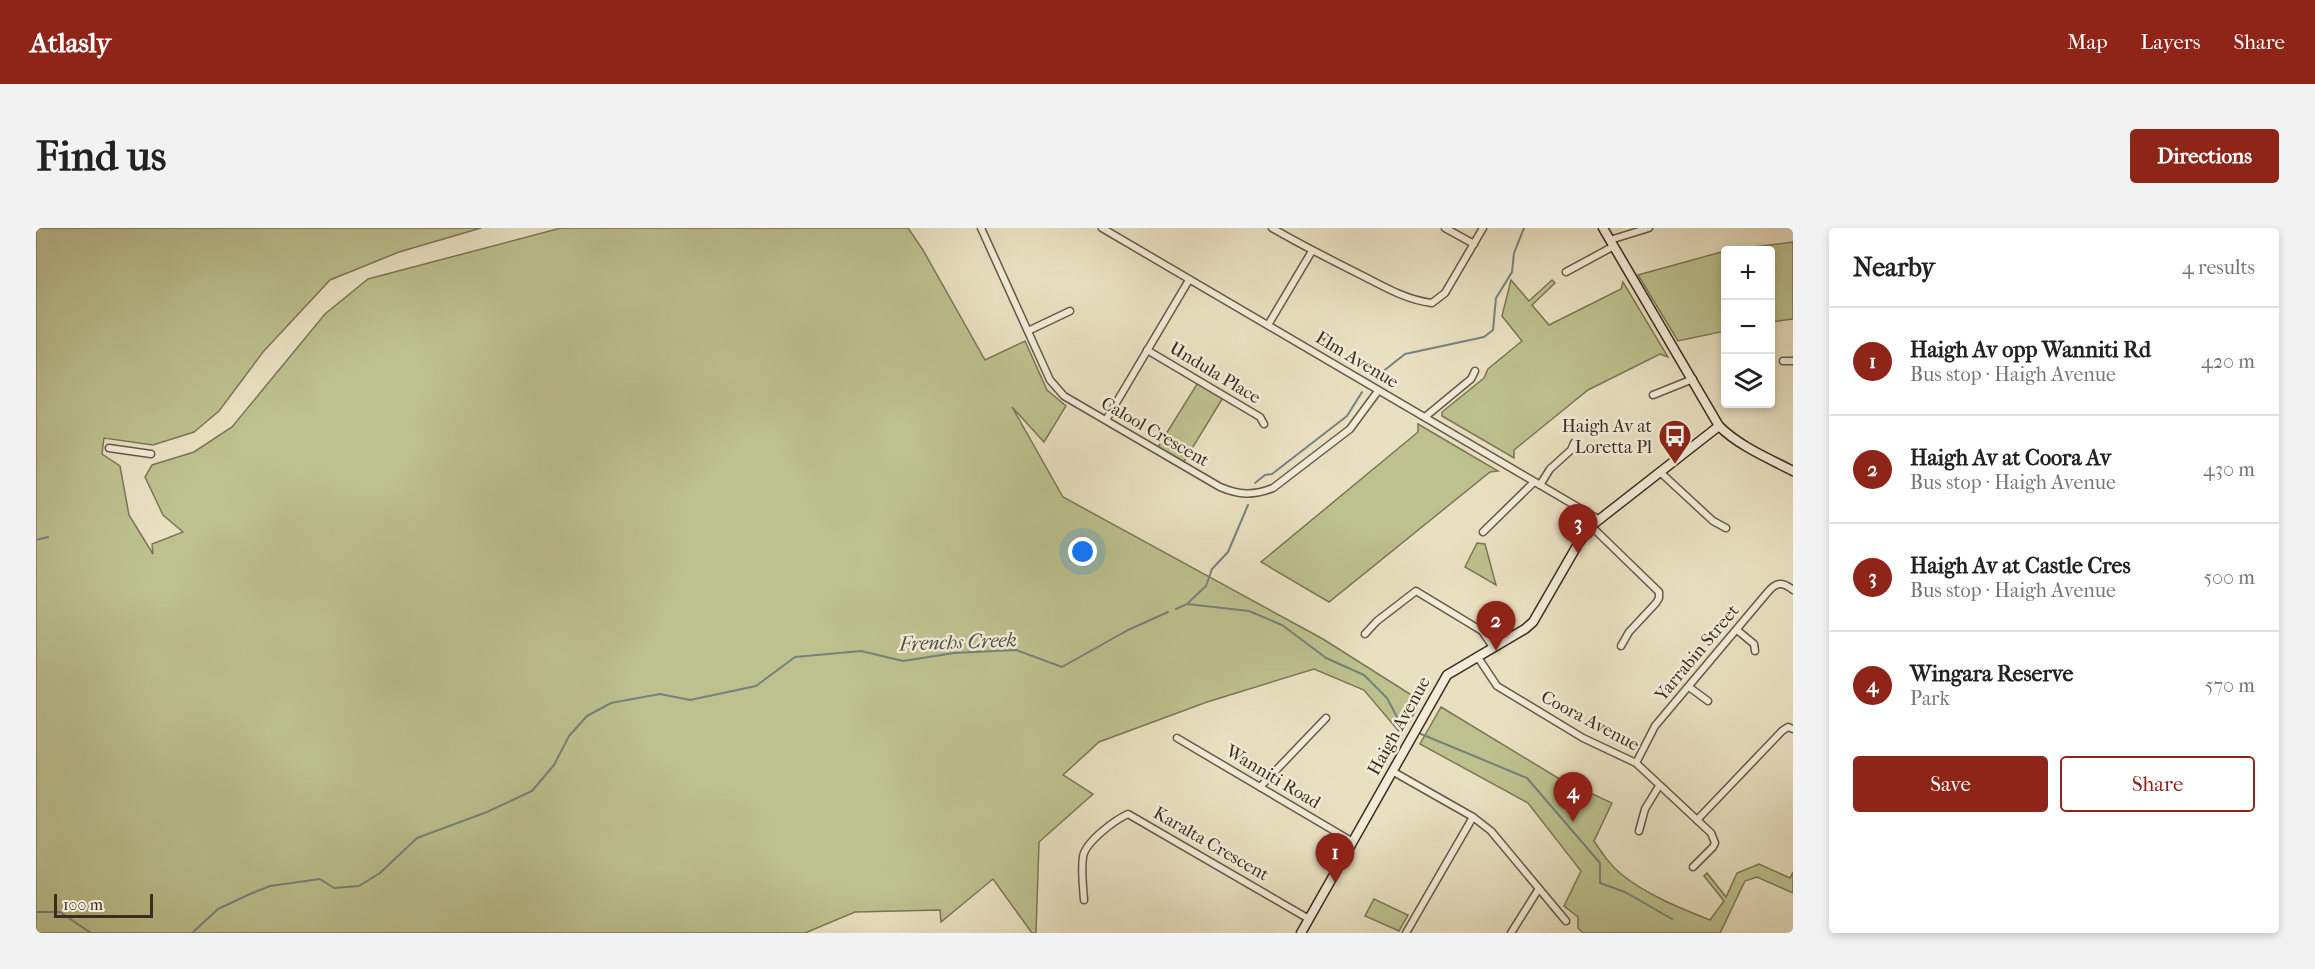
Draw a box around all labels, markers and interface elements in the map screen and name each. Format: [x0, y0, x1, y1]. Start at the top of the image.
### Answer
text: Atlasly [30, 26, 111, 59]
text: Map [2067, 30, 2108, 54]
text: Layers [2141, 30, 2200, 54]
text: Share [2233, 30, 2285, 54]
button: Directions [2130, 129, 2279, 183]
text: Find us [36, 132, 166, 181]
map controls [1721, 246, 1775, 408]
button: + [1721, 246, 1775, 300]
text: Nearby [1853, 252, 1935, 283]
text: 4 results [2182, 256, 2255, 279]
button: − [1721, 300, 1775, 354]
street label: Elm Avenue [1312, 327, 1402, 393]
text: Haigh Av opp Wanniti Rd [1910, 337, 2151, 363]
street label: Undula Place [1166, 338, 1264, 408]
text: 1 [1869, 350, 1876, 373]
text: 420 m [2201, 350, 2255, 373]
button: layers [1721, 354, 1775, 408]
text: Bus stop · Haigh Avenue [1910, 363, 2116, 386]
street label: Calool Crescent [1097, 393, 1213, 472]
place label: Haigh Av at Loretta Pl [1562, 416, 1653, 458]
bus stop icon: Haigh Av at Loretta Pl [1657, 418, 1693, 465]
text: Haigh Av at Coora Av [1910, 445, 2111, 471]
text: 2 [1867, 458, 1878, 481]
text: 430 m [2203, 458, 2255, 481]
text: Bus stop · Haigh Avenue [1910, 471, 2116, 494]
pin: 3 [1558, 504, 1598, 554]
your location [1068, 537, 1097, 566]
text: Haigh Av at Castle Cres [1910, 553, 2131, 579]
text: 3 [1868, 566, 1877, 589]
text: 500 m [2203, 566, 2255, 589]
text: Bus stop · Haigh Avenue [1910, 579, 2116, 602]
street label: Yarrabin Street [1650, 600, 1744, 706]
pin: 2 [1476, 602, 1516, 651]
water label: Frenchs Creek [898, 628, 1017, 656]
text: Wingara Reserve [1910, 661, 2073, 687]
street label: Haigh Avenue [1363, 673, 1435, 779]
text: 4 [1867, 674, 1878, 697]
text: 570 m [2205, 674, 2255, 697]
street label: Coora Avenue [1537, 686, 1643, 756]
text: Park [1910, 687, 1950, 710]
street label: Wanniti Road [1221, 740, 1324, 814]
button: Save [1853, 756, 2048, 812]
button: Share [2060, 756, 2255, 812]
pin: 4 [1554, 772, 1592, 822]
street label: Karalta Crescent [1150, 802, 1273, 886]
pin: 1 [1316, 834, 1354, 883]
scale bar [54, 891, 153, 918]
text: 100 m [63, 895, 103, 914]

